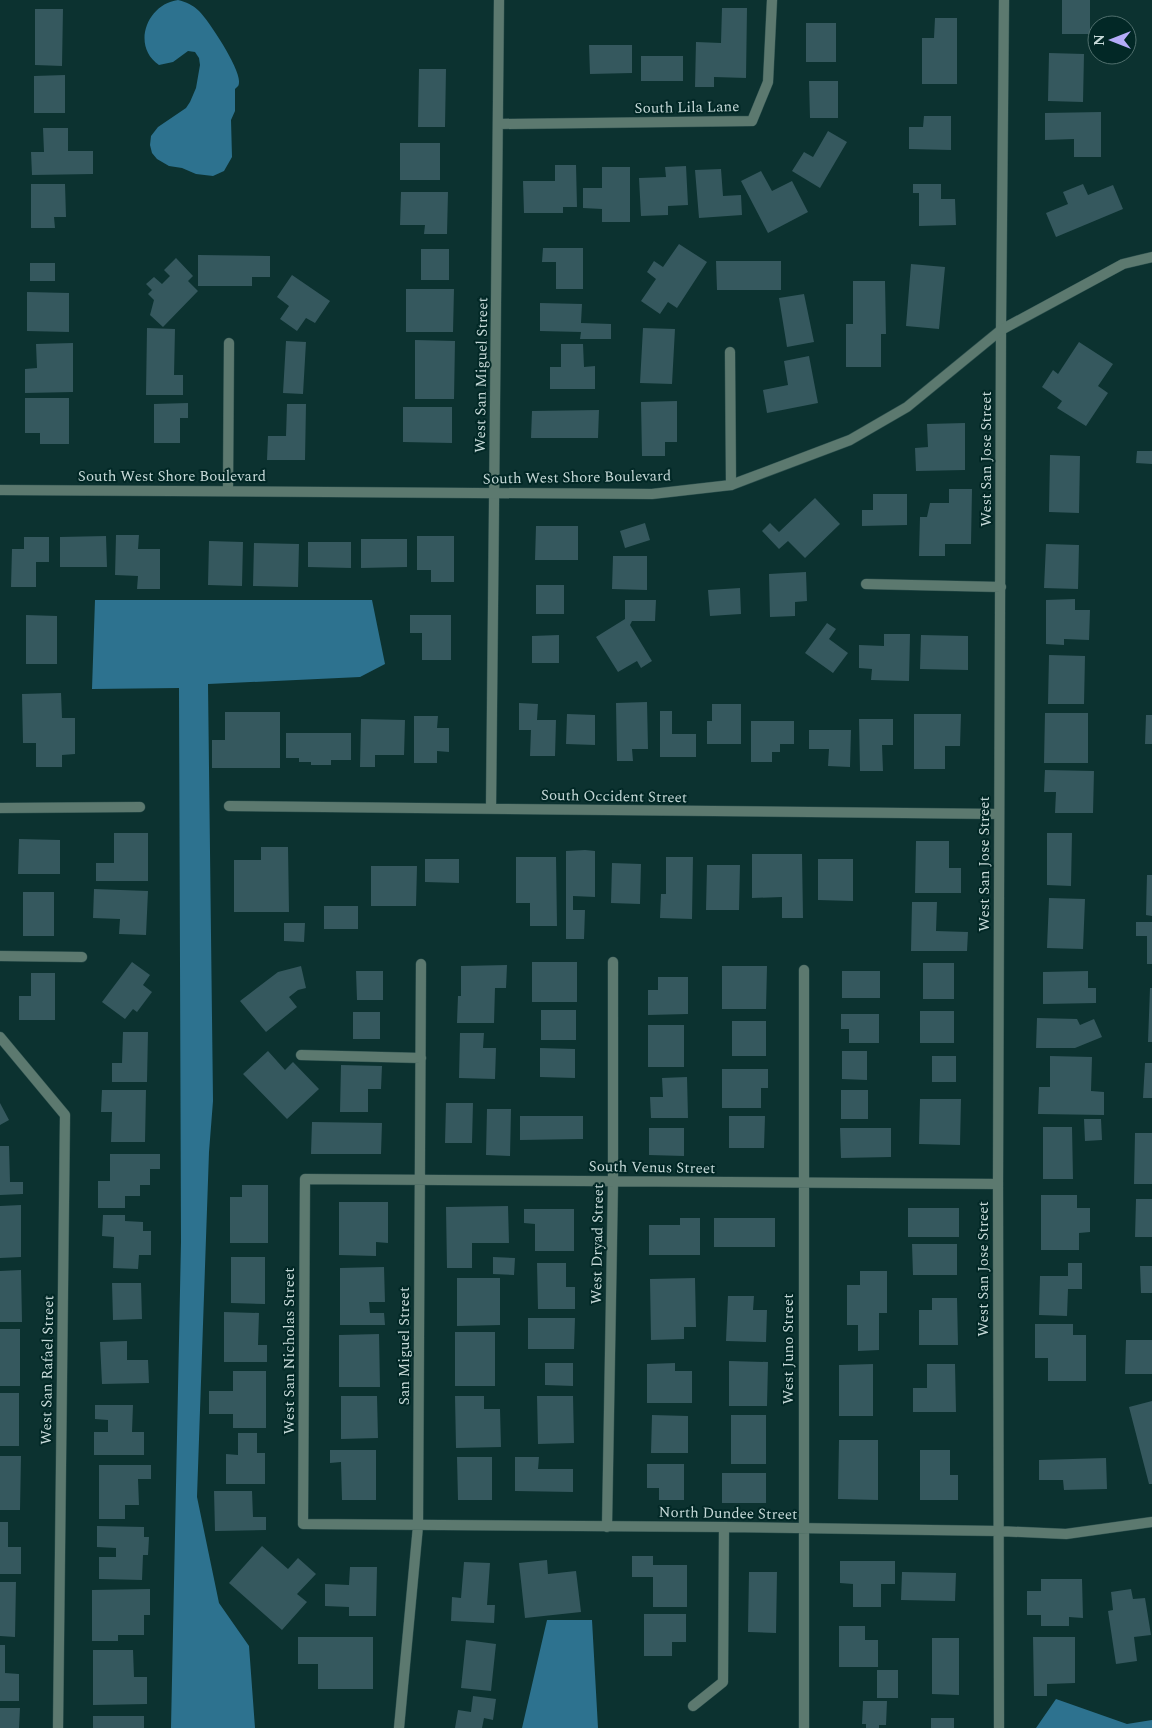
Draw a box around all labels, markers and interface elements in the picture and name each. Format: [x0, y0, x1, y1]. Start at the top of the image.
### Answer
north arrow [1087, 15, 1137, 65]
text: N [1089, 34, 1110, 46]
street label: South Lila Lane [634, 95, 740, 120]
street label: West San Miguel Street [469, 297, 494, 453]
street label: West San Jose Street [975, 391, 998, 527]
street label: South West Shore Boulevard [483, 464, 671, 491]
street label: South West Shore Boulevard [78, 465, 266, 488]
street label: South Occident Street [541, 784, 687, 809]
street label: West San Jose Street [973, 796, 996, 932]
street label: South Venus Street [588, 1155, 716, 1180]
street label: West Dryad Street [585, 1183, 610, 1305]
street label: West San Jose Street [972, 1201, 995, 1337]
street label: West San Nicholas Street [278, 1267, 301, 1435]
street label: San Miguel Street [393, 1287, 416, 1405]
street label: West Juno Street [777, 1293, 800, 1405]
street label: West San Rafael Street [35, 1295, 60, 1445]
street label: North Dundee Street [658, 1501, 797, 1526]

